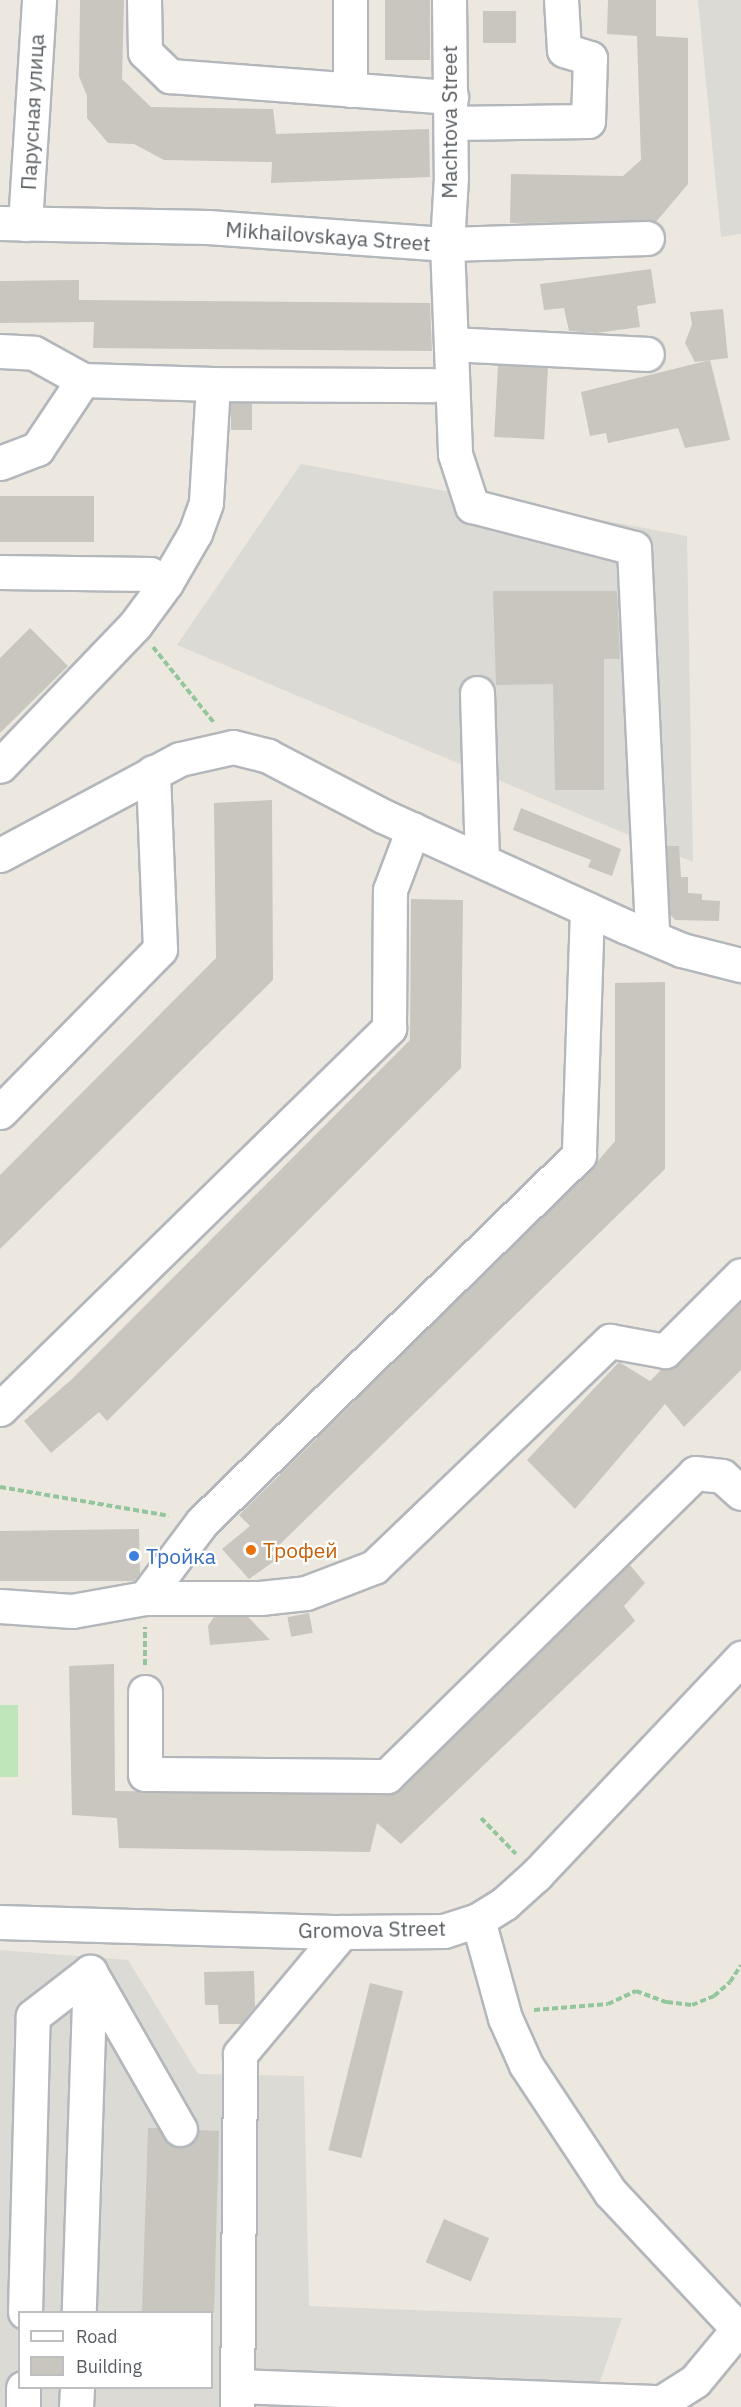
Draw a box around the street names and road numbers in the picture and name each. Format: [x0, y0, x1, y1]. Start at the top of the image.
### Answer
street label: Парусная улица [15, 33, 49, 191]
street label: Machtova Street [436, 45, 462, 199]
street label: Mikhailovskaya Street [225, 216, 431, 256]
street label: Gromova Street [298, 1915, 446, 1943]

